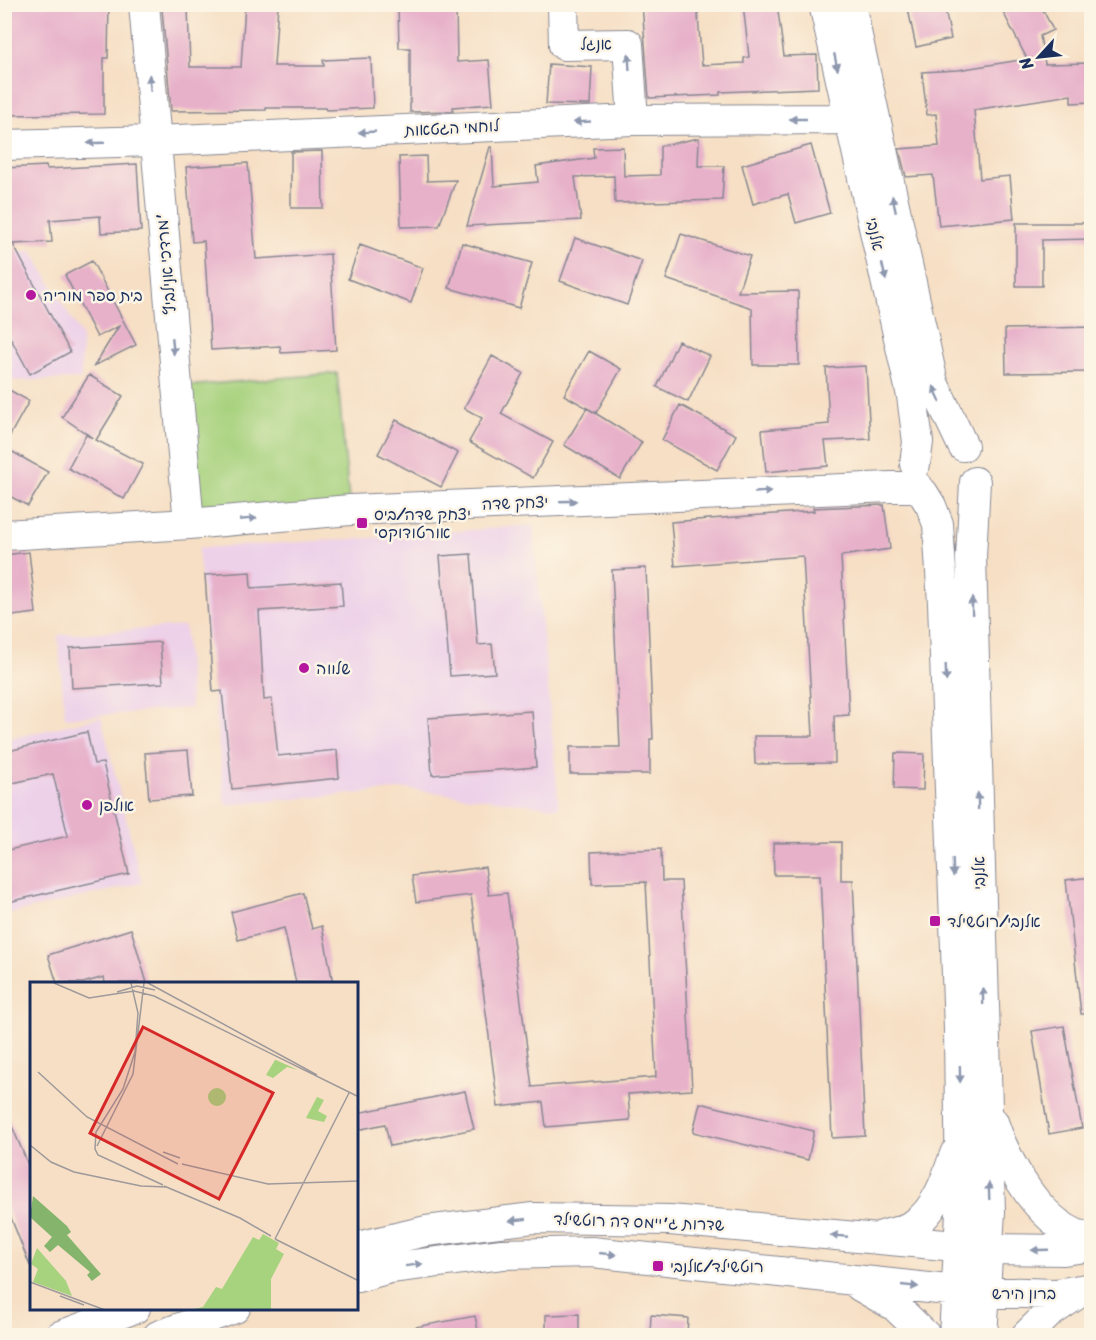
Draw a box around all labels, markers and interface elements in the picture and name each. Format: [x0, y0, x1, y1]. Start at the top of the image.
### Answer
north arrow [1009, 27, 1069, 87]
street label: אנגל [580, 29, 612, 59]
text: N [1010, 51, 1042, 76]
one-way arrow [625, 52, 634, 71]
one-way arrow [832, 52, 842, 71]
one-way arrow [145, 73, 155, 92]
street label: לוחמי הגטאות [403, 111, 501, 145]
one-way arrow [789, 114, 808, 124]
one-way arrow [573, 118, 592, 127]
one-way arrow [357, 127, 376, 136]
one-way arrow [87, 138, 106, 147]
one-way arrow [889, 194, 898, 213]
street label: מרדכי אנילביץ' [147, 213, 185, 315]
street label: אלנבי [857, 214, 893, 254]
one-way arrow [879, 263, 889, 282]
place label: בית ספר מוריה [43, 281, 143, 310]
marker: בית ספר מוריה [24, 288, 38, 302]
one-way arrow [168, 336, 178, 355]
one-way arrow [933, 385, 942, 402]
street label: יצחק שדה [481, 487, 549, 519]
one-way arrow [753, 488, 772, 497]
one-way arrow [559, 496, 578, 505]
place label: יצחק שדה/ביס אורטודוקסי [374, 500, 471, 547]
one-way arrow [238, 514, 257, 524]
marker: יצחק שדה/ביס אורטודוקסי [355, 516, 369, 530]
one-way arrow [968, 597, 977, 616]
place label: שלווה [316, 654, 350, 683]
marker: שלווה [297, 661, 311, 675]
one-way arrow [941, 664, 950, 683]
place label: אולפן [99, 791, 134, 820]
one-way arrow [973, 792, 982, 811]
marker: אולפן [80, 798, 94, 812]
street label: אלנבי [964, 856, 994, 890]
one-way arrow [948, 859, 958, 878]
place label: אלנבי/רוטשילד [947, 907, 1041, 936]
marker: אלנבי/רוטשילד [928, 914, 942, 928]
inset map [30, 982, 358, 1310]
one-way arrow [978, 987, 987, 1006]
one-way arrow [955, 1064, 965, 1083]
one-way arrow [984, 1181, 993, 1200]
street label: שדרות ג'יימס דה רוטשילד [553, 1205, 725, 1239]
one-way arrow [509, 1215, 528, 1224]
one-way arrow [829, 1231, 848, 1241]
one-way arrow [1031, 1246, 1050, 1255]
one-way arrow [599, 1249, 618, 1259]
place label: רוטשילד/אלנבי [670, 1252, 764, 1281]
marker: רוטשילד/אלנבי [651, 1259, 665, 1273]
one-way arrow [405, 1261, 424, 1270]
street label: ברון הירש [992, 1279, 1056, 1308]
one-way arrow [901, 1282, 920, 1291]

